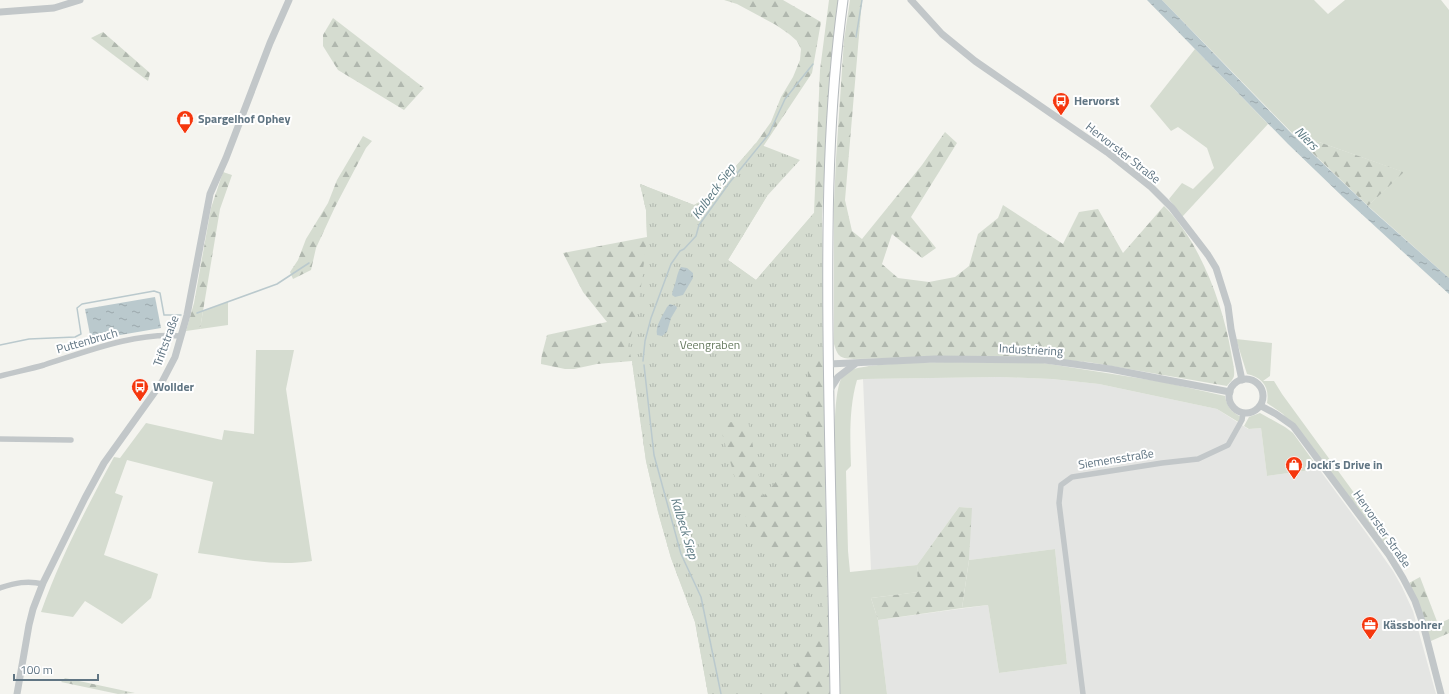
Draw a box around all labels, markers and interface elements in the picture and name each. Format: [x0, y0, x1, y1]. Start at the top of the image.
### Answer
bus stop icon: Hervorst [1051, 91, 1071, 116]
place label: Hervorst [1074, 91, 1120, 110]
shop icon: Spargelhof Ophey [175, 109, 195, 134]
place label: Spargelhof Ophey [198, 109, 290, 128]
street label: Hervorster Straße [1082, 117, 1165, 188]
water label: Niers [1291, 122, 1324, 155]
water label: Kalbeck Siep [686, 159, 740, 223]
street label: Triftstraße [148, 313, 184, 369]
street label: Puttenbruch [54, 323, 120, 358]
park label: Veengraben [680, 335, 740, 354]
street label: Industriering [999, 338, 1064, 361]
bus stop icon: Wollder [130, 377, 150, 402]
place label: Wollder [153, 377, 195, 396]
street label: Siemensstraße [1077, 443, 1155, 474]
shop icon: Jocki´s Drive in [1284, 455, 1304, 480]
place label: Jocki´s Drive in [1307, 455, 1383, 474]
street label: Hervorster Straße [1349, 486, 1416, 571]
water label: Kalbeck Siep [666, 495, 704, 562]
office icon: Kässbohrer [1360, 615, 1380, 640]
place label: Kässbohrer [1383, 615, 1443, 634]
scale bar [14, 656, 98, 682]
text: 100 m [20, 660, 53, 679]

